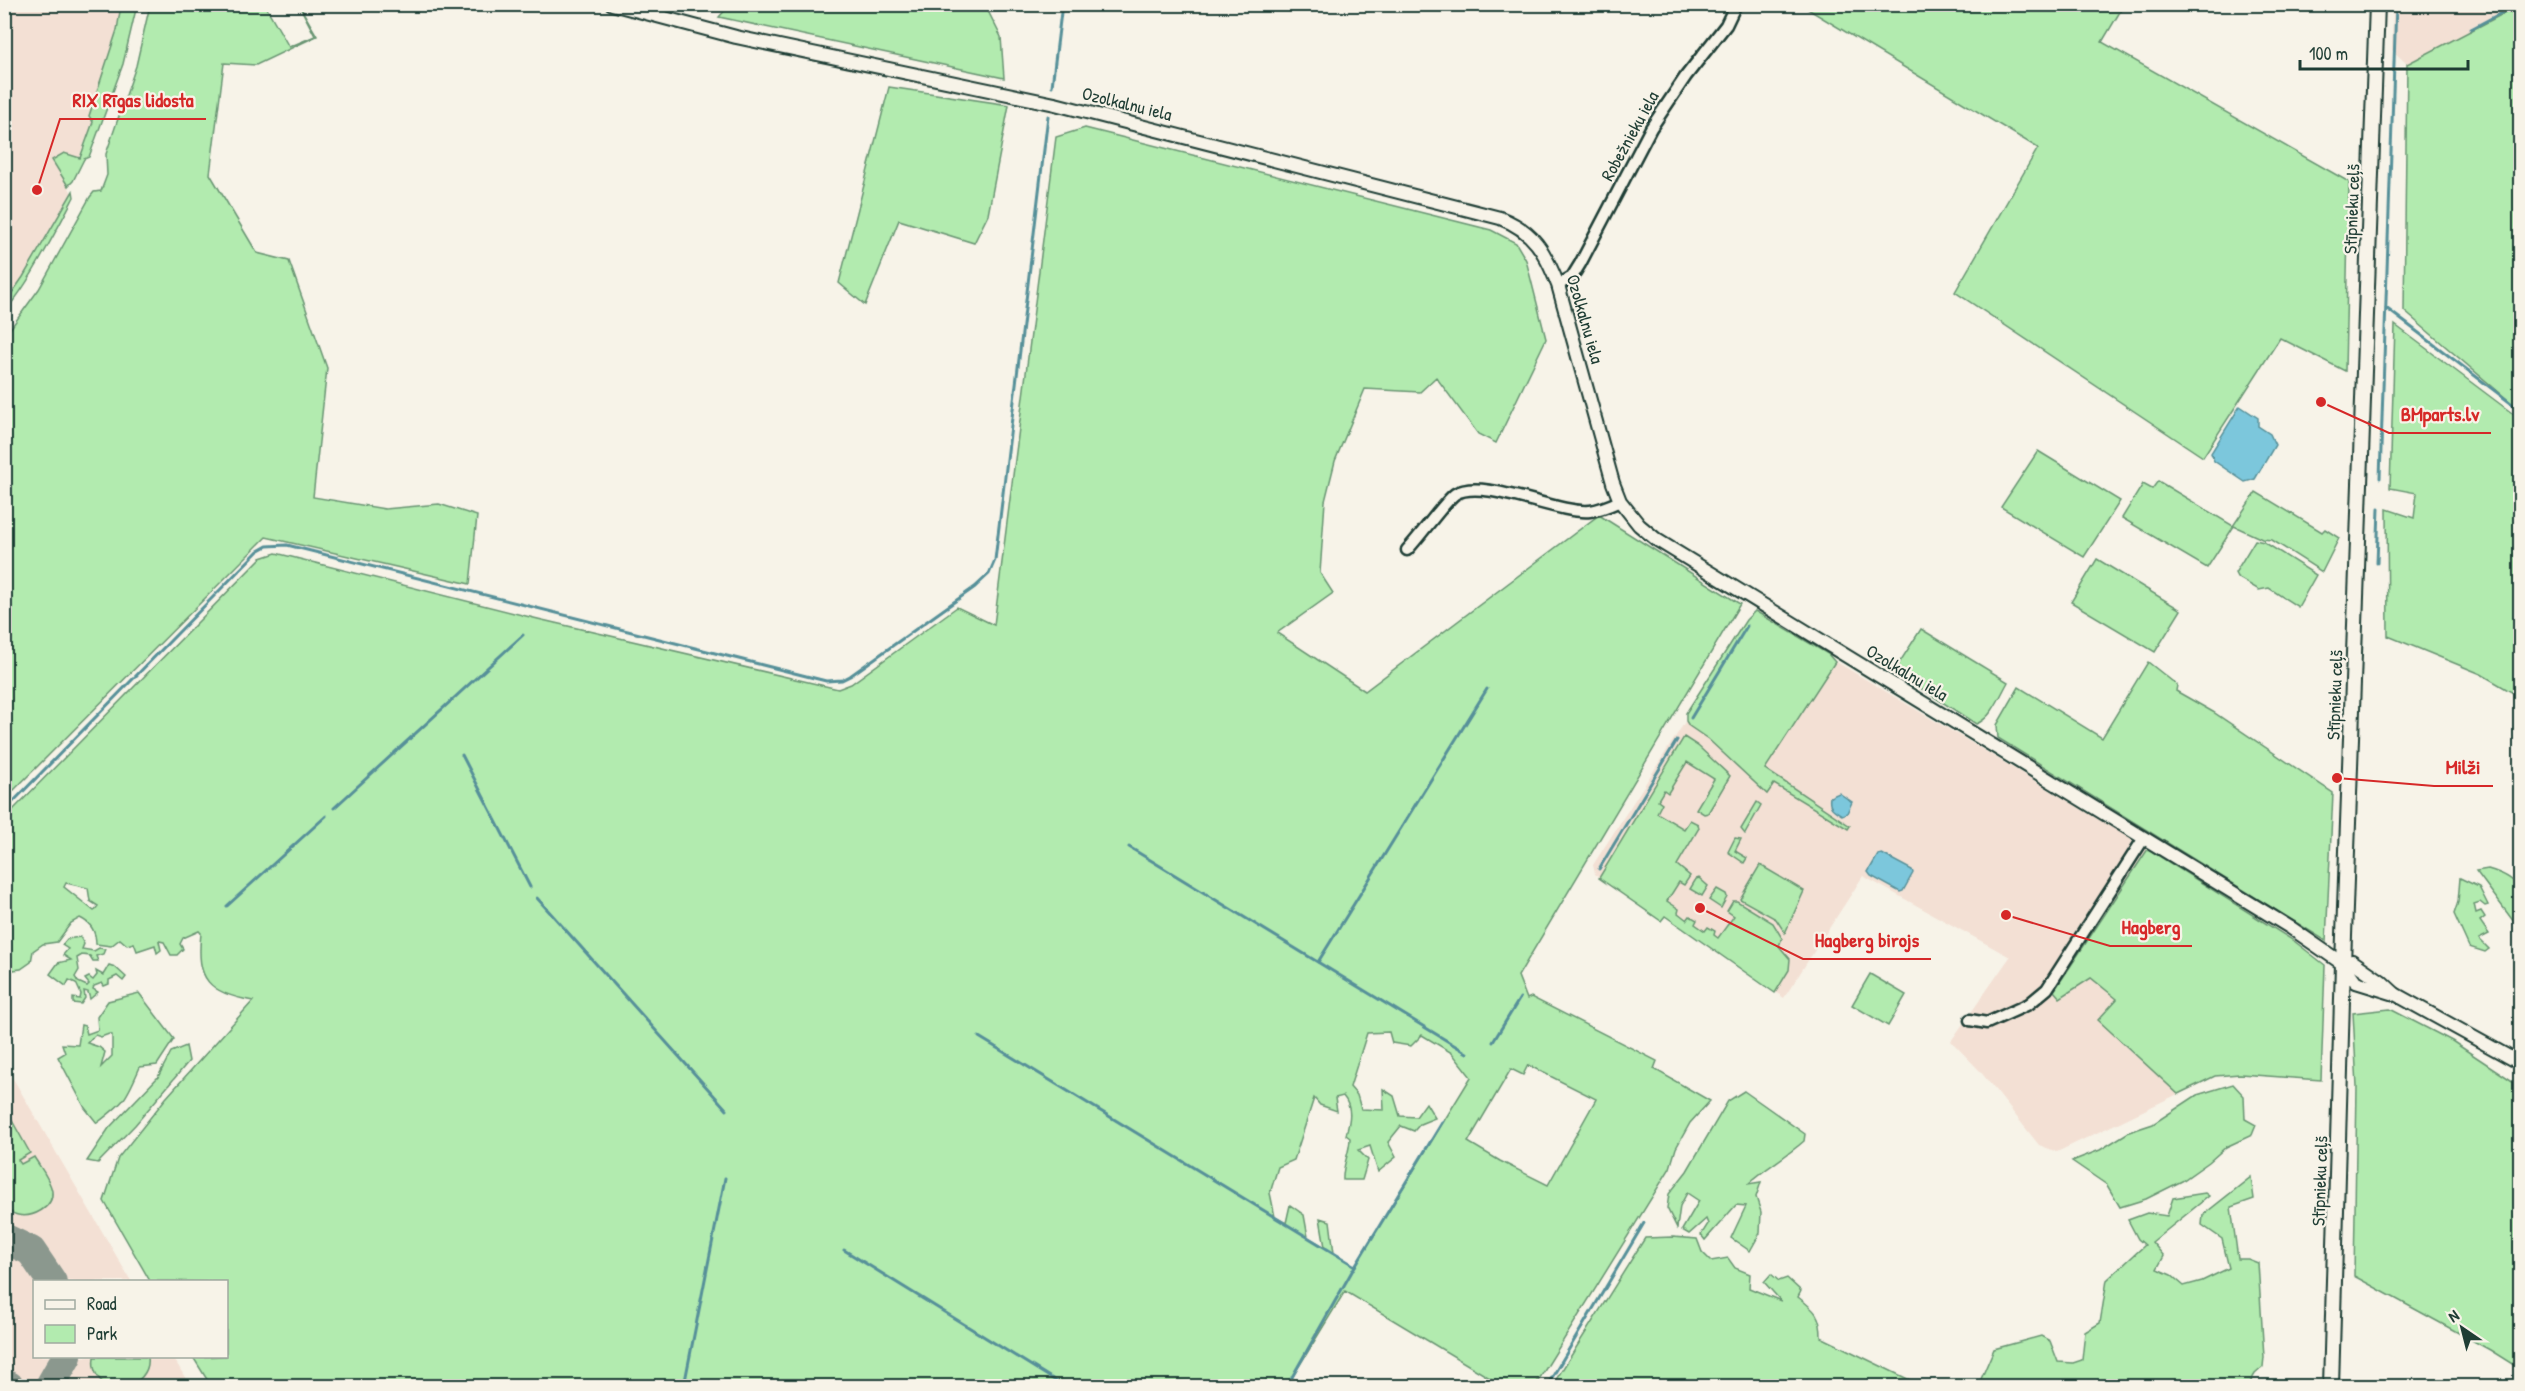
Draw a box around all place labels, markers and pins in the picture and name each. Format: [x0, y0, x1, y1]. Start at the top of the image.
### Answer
callout: RIX Rīgas lidosta [60, 81, 206, 119]
callout: BMparts.lv [2389, 395, 2491, 433]
callout: Milži [2434, 748, 2493, 786]
callout: Hagberg [2110, 908, 2192, 946]
callout: Hagberg birojs [1803, 921, 1931, 959]

